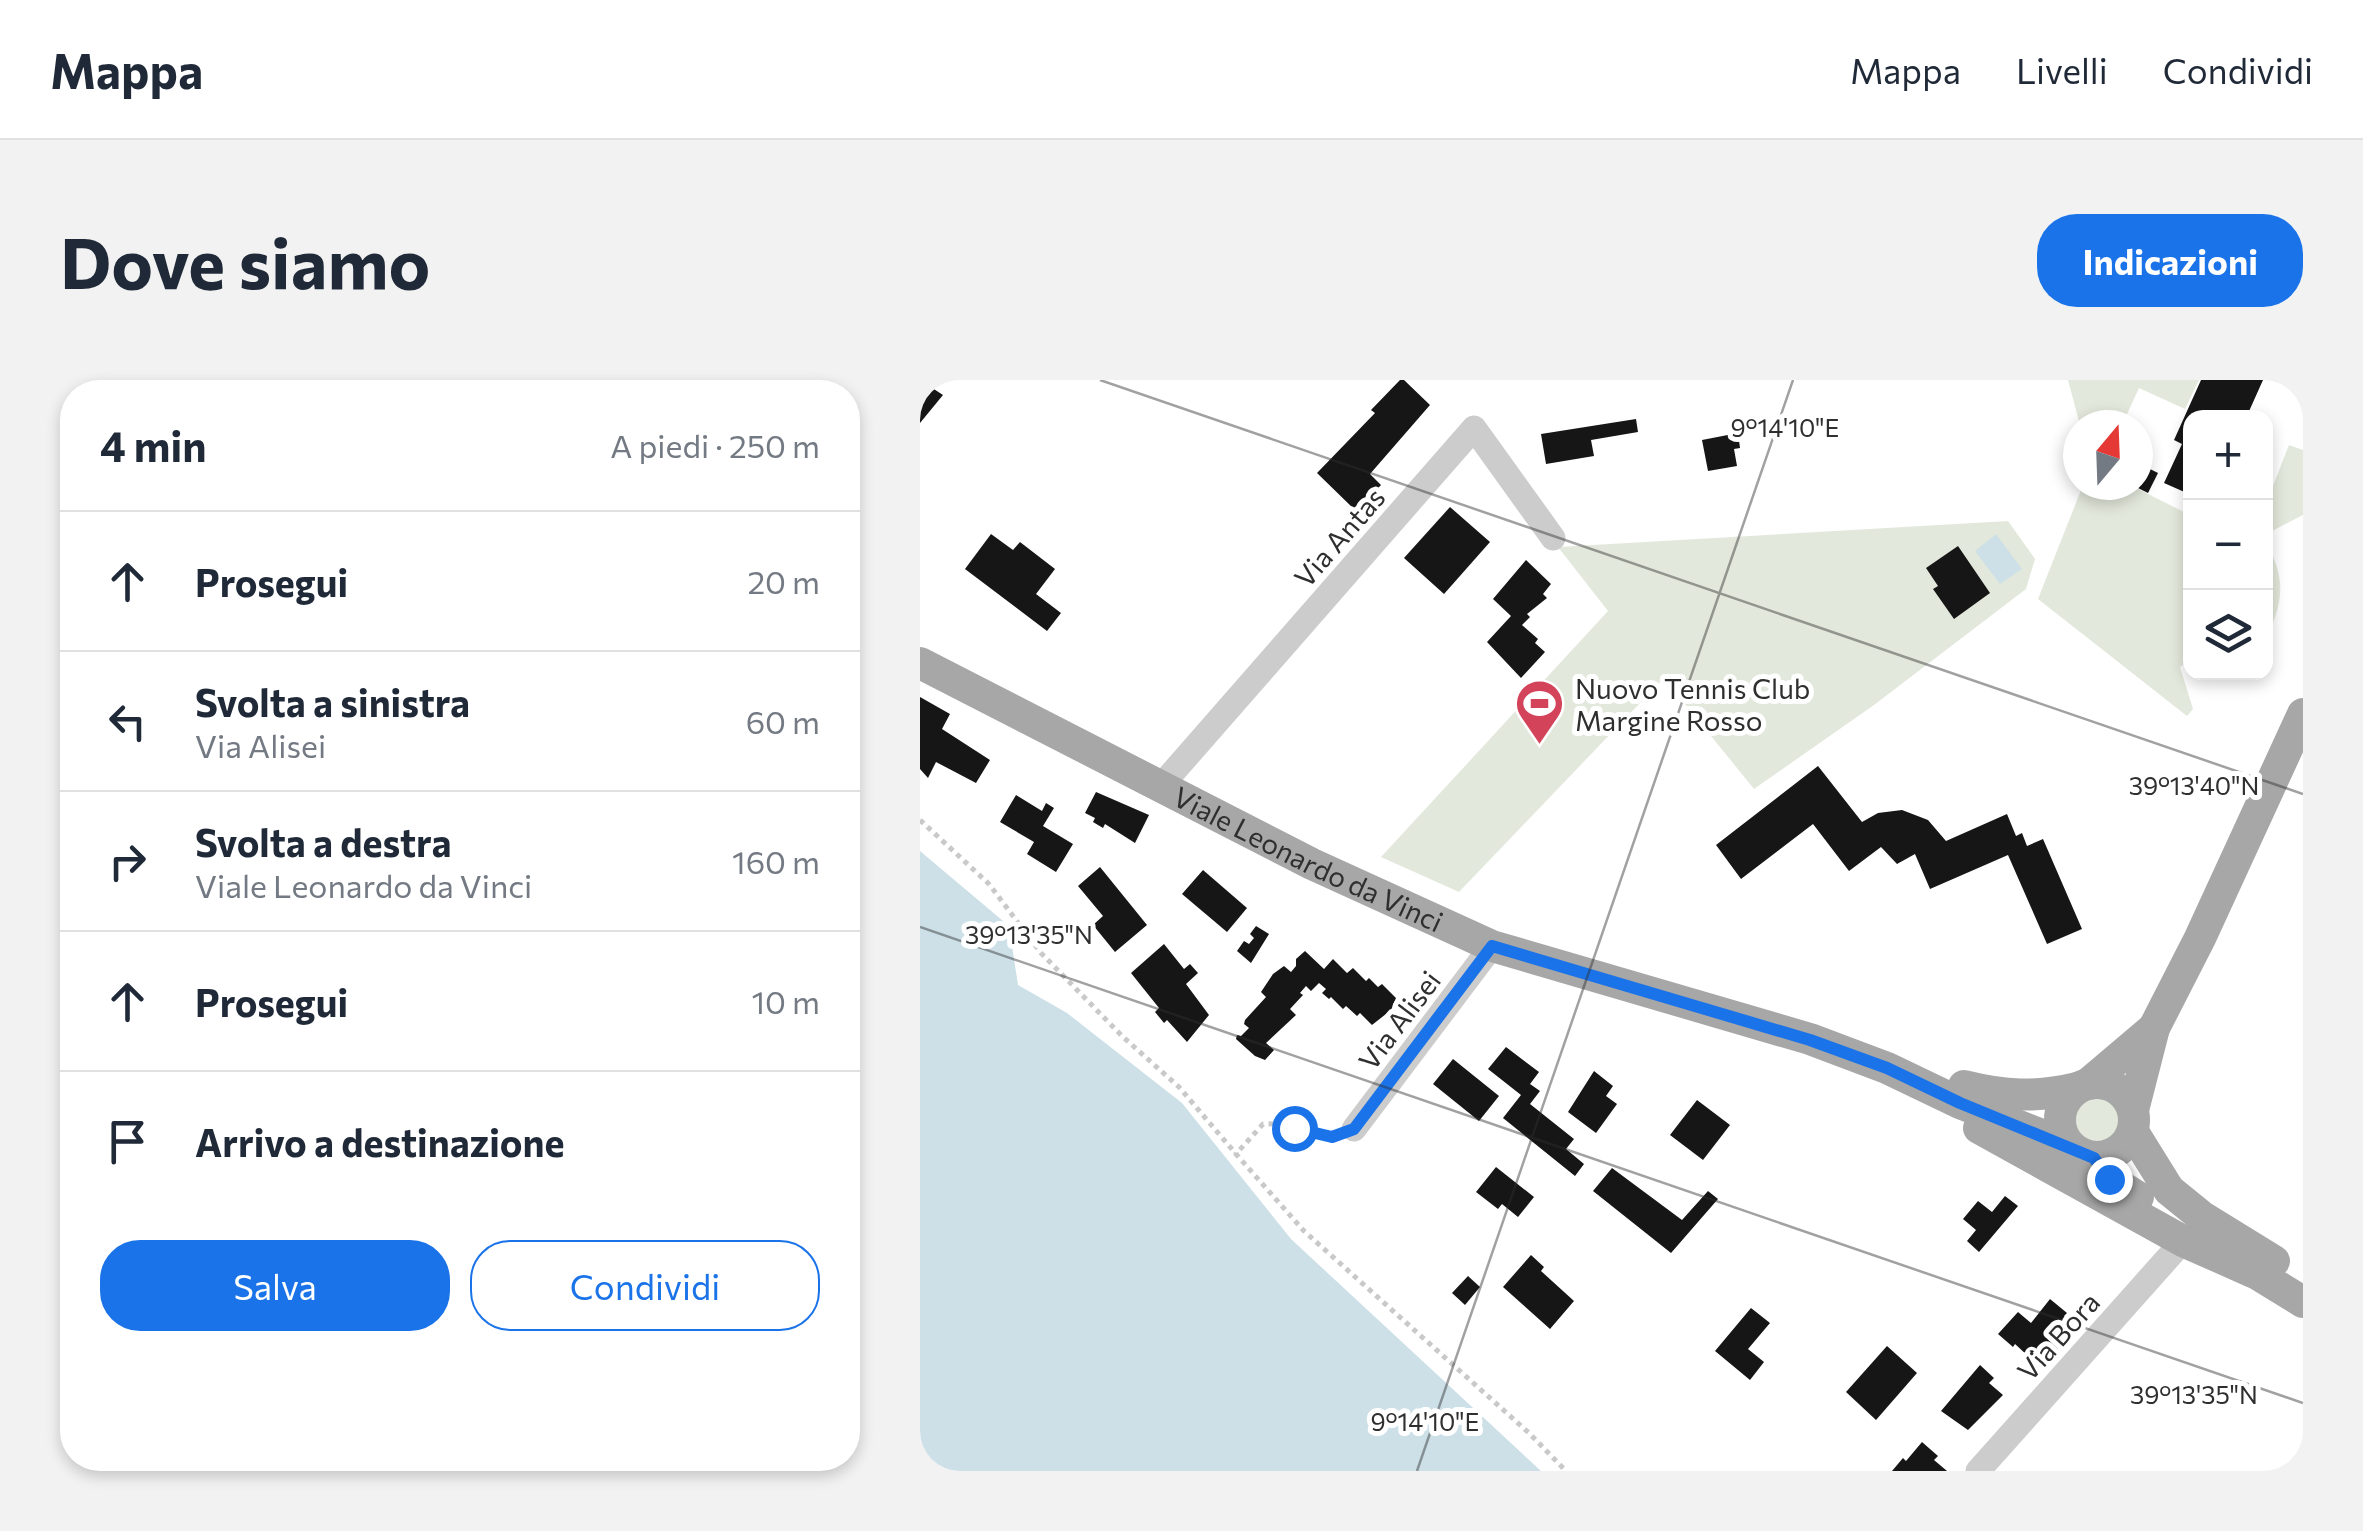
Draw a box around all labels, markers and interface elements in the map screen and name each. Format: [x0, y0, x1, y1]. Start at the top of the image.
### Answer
text: Mappa [50, 40, 203, 99]
text: Mappa [1850, 48, 1961, 91]
text: Livelli [2016, 48, 2108, 91]
text: Condividi [2163, 48, 2313, 91]
button: Indicazioni [2037, 214, 2303, 307]
text: Dove siamo [60, 218, 430, 303]
north arrow [2063, 410, 2153, 500]
map controls [2183, 410, 2273, 680]
button: + [2183, 410, 2273, 500]
text: 9°14'10"E [1731, 412, 1839, 442]
text: 4 min [100, 419, 206, 471]
text: A piedi · 250 m [610, 425, 820, 465]
street label: Via Antas [1287, 480, 1391, 594]
button: − [2183, 500, 2273, 590]
icon: ahead [100, 554, 155, 609]
text: Prosegui [195, 558, 348, 605]
text: 20 m [747, 561, 820, 601]
button: layers [2183, 590, 2273, 680]
place label: Nuovo Tennis Club Margine Rosso [1575, 671, 1810, 737]
text: Svolta a sinistra [195, 678, 470, 725]
sports icon: Nuovo Tennis Club Margine Rosso [1514, 678, 1566, 746]
icon: left [100, 694, 155, 749]
text: 60 m [746, 701, 820, 741]
text: Via Alisei [195, 725, 326, 765]
text: 39°13'40"N [2129, 770, 2259, 800]
street label: Viale Leonardo da Vinci [1168, 779, 1448, 938]
text: Svolta a destra [195, 818, 451, 865]
icon: right [100, 834, 155, 889]
text: 160 m [732, 841, 820, 881]
text: Viale Leonardo da Vinci [195, 865, 532, 905]
text: 39°13'35"N [965, 919, 1093, 949]
street label: Via Alisei [1351, 964, 1447, 1076]
icon: ahead [100, 974, 155, 1029]
text: Prosegui [195, 978, 348, 1025]
text: 10 m [751, 981, 820, 1021]
route start [1272, 1106, 1318, 1152]
icon: arrive [100, 1114, 155, 1169]
text: Arrivo a destinazione [195, 1118, 565, 1165]
route end [2087, 1157, 2133, 1203]
button: Salva [100, 1240, 450, 1331]
button: Condividi [470, 1240, 820, 1331]
street label: Via Bora [2010, 1285, 2106, 1387]
text: 39°13'35"N [2130, 1379, 2258, 1409]
text: 9°14'10"E [1371, 1406, 1479, 1436]

